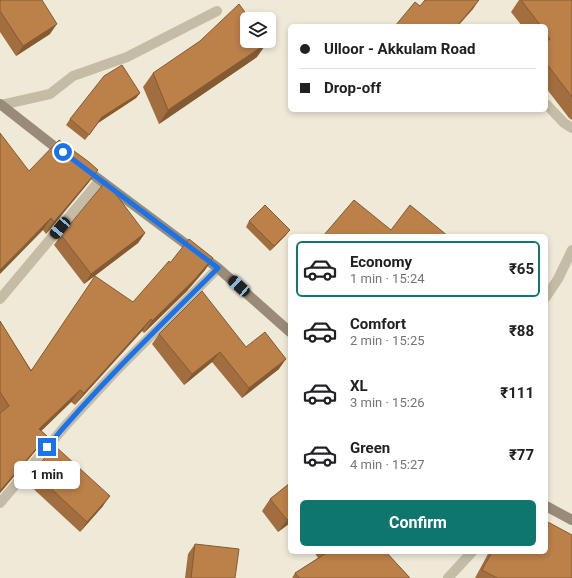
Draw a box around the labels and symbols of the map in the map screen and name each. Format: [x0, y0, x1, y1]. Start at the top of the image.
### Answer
route start [54, 143, 72, 161]
car [48, 215, 72, 241]
car [226, 274, 252, 298]
route end [38, 438, 56, 456]
callout: 1 min [14, 461, 80, 489]

